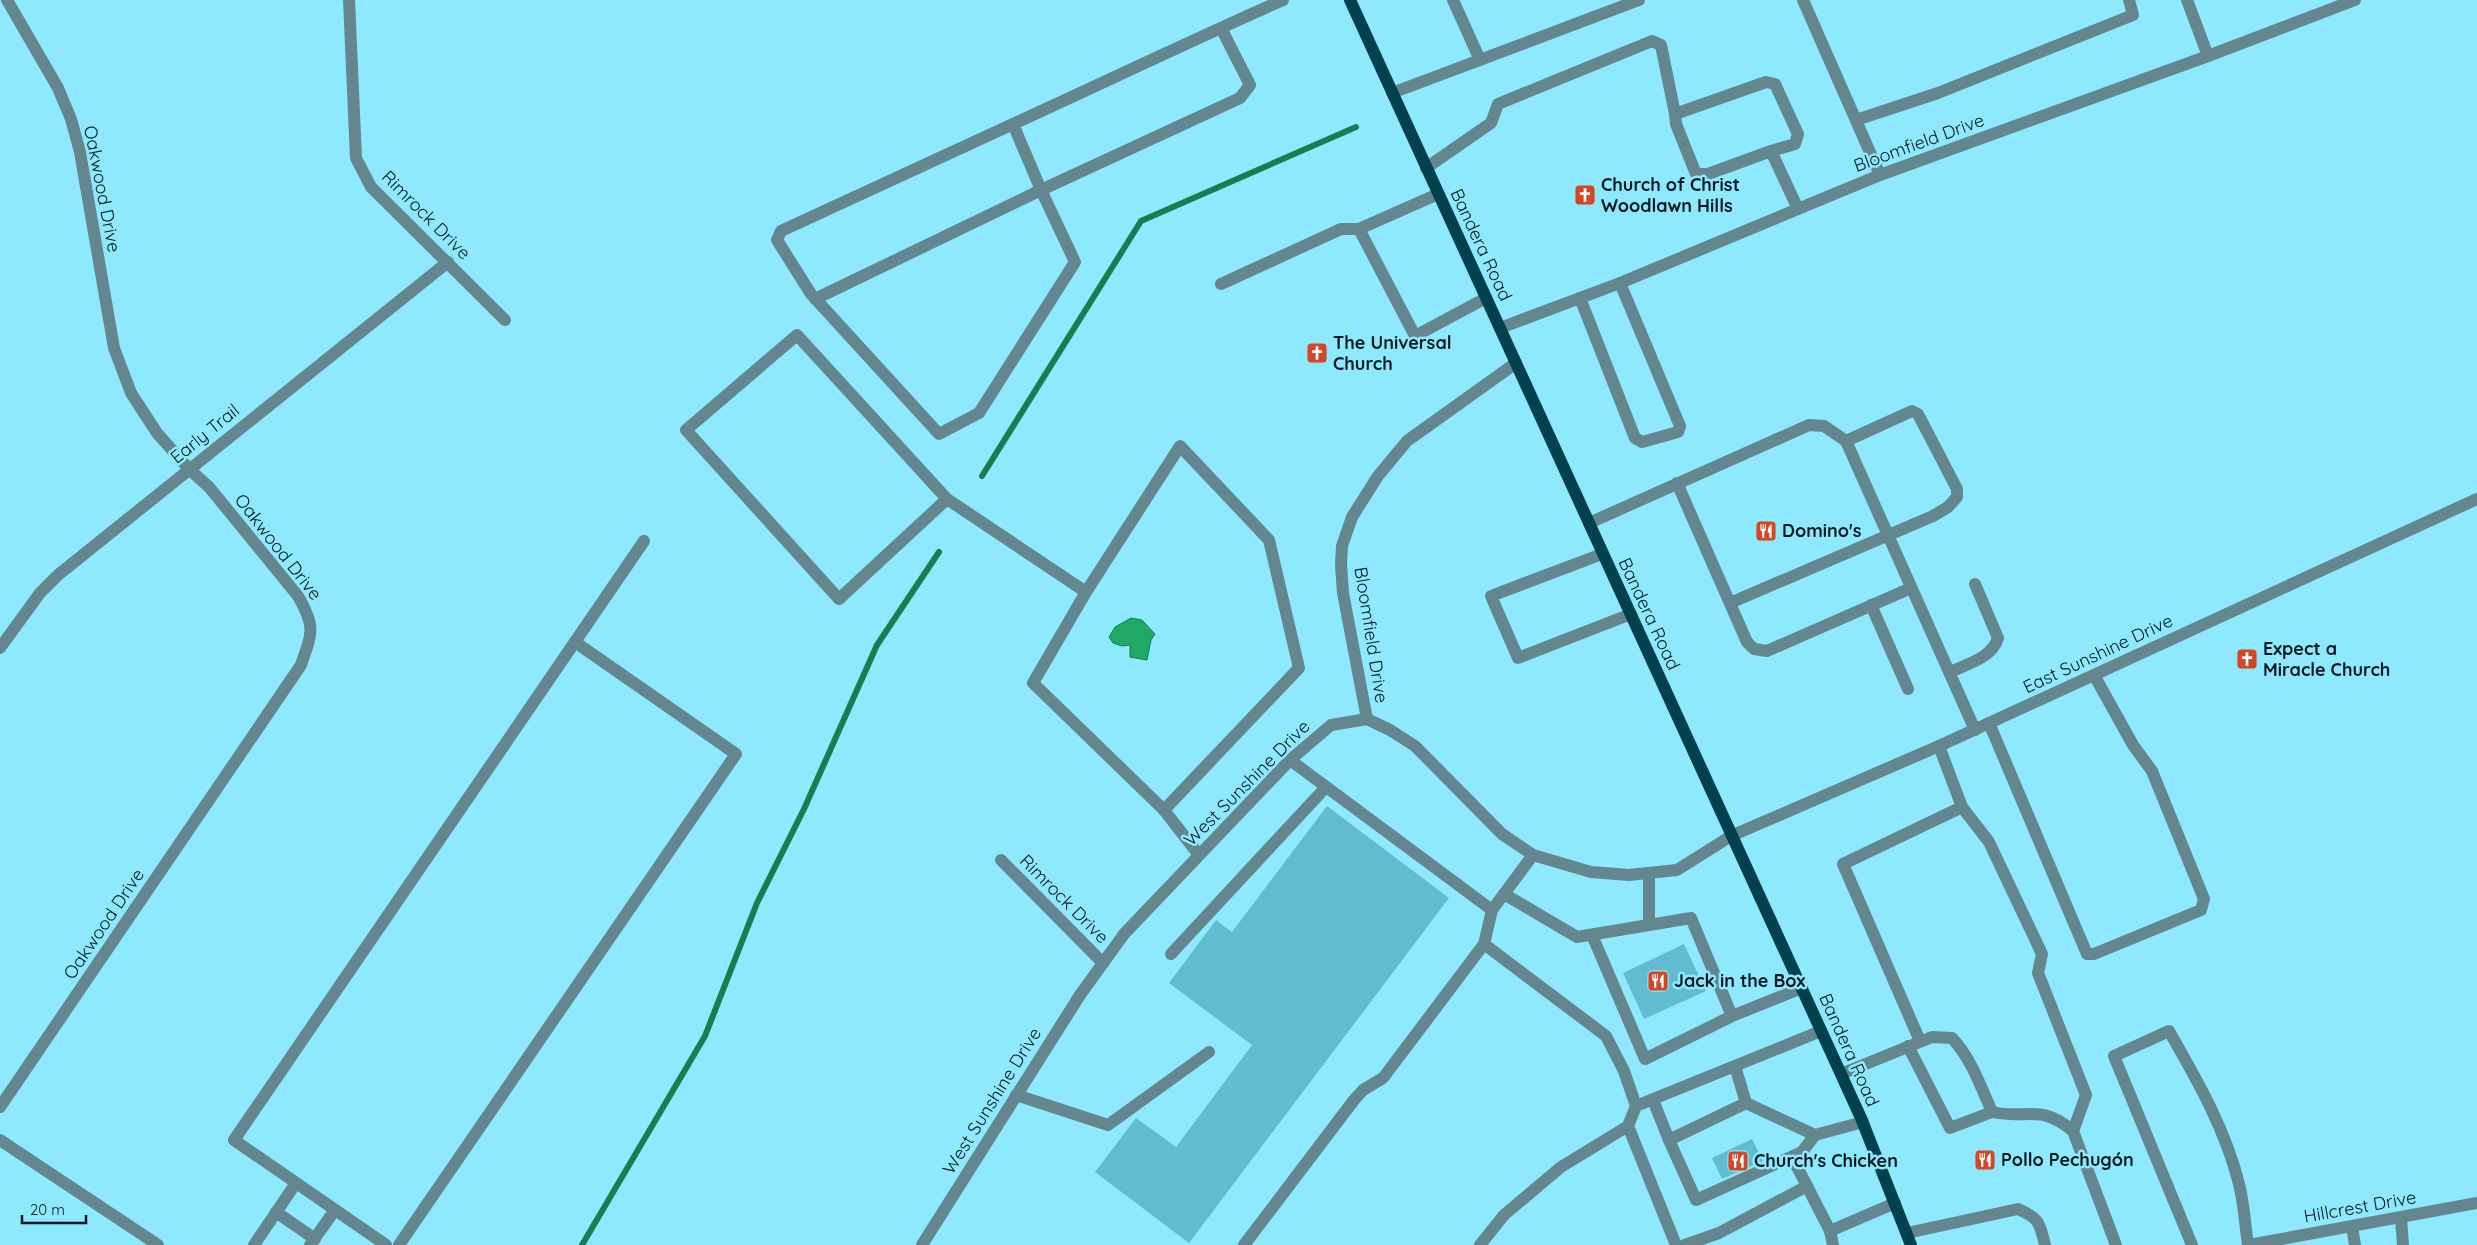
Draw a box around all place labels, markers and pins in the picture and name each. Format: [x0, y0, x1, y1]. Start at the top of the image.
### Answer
place label: Church of Christ Woodlawn Hills [1601, 173, 1740, 217]
church icon: Church of Christ Woodlawn Hills [1573, 183, 1597, 207]
place label: The Universal Church [1333, 331, 1452, 375]
church icon: The Universal Church [1305, 341, 1329, 365]
restaurant icon: Domino's [1754, 519, 1778, 543]
place label: Domino's [1782, 519, 1862, 542]
place label: Expect a Miracle Church [2263, 637, 2390, 681]
church icon: Expect a Miracle Church [2235, 647, 2259, 671]
restaurant icon: Jack in the Box [1646, 969, 1670, 993]
place label: Jack in the Box [1674, 969, 1805, 992]
restaurant icon: Pollo Pechugón [1973, 1148, 1997, 1172]
place label: Pollo Pechugón [2001, 1148, 2134, 1171]
restaurant icon: Church's Chicken [1726, 1149, 1750, 1173]
place label: Church's Chicken [1754, 1149, 1898, 1172]

